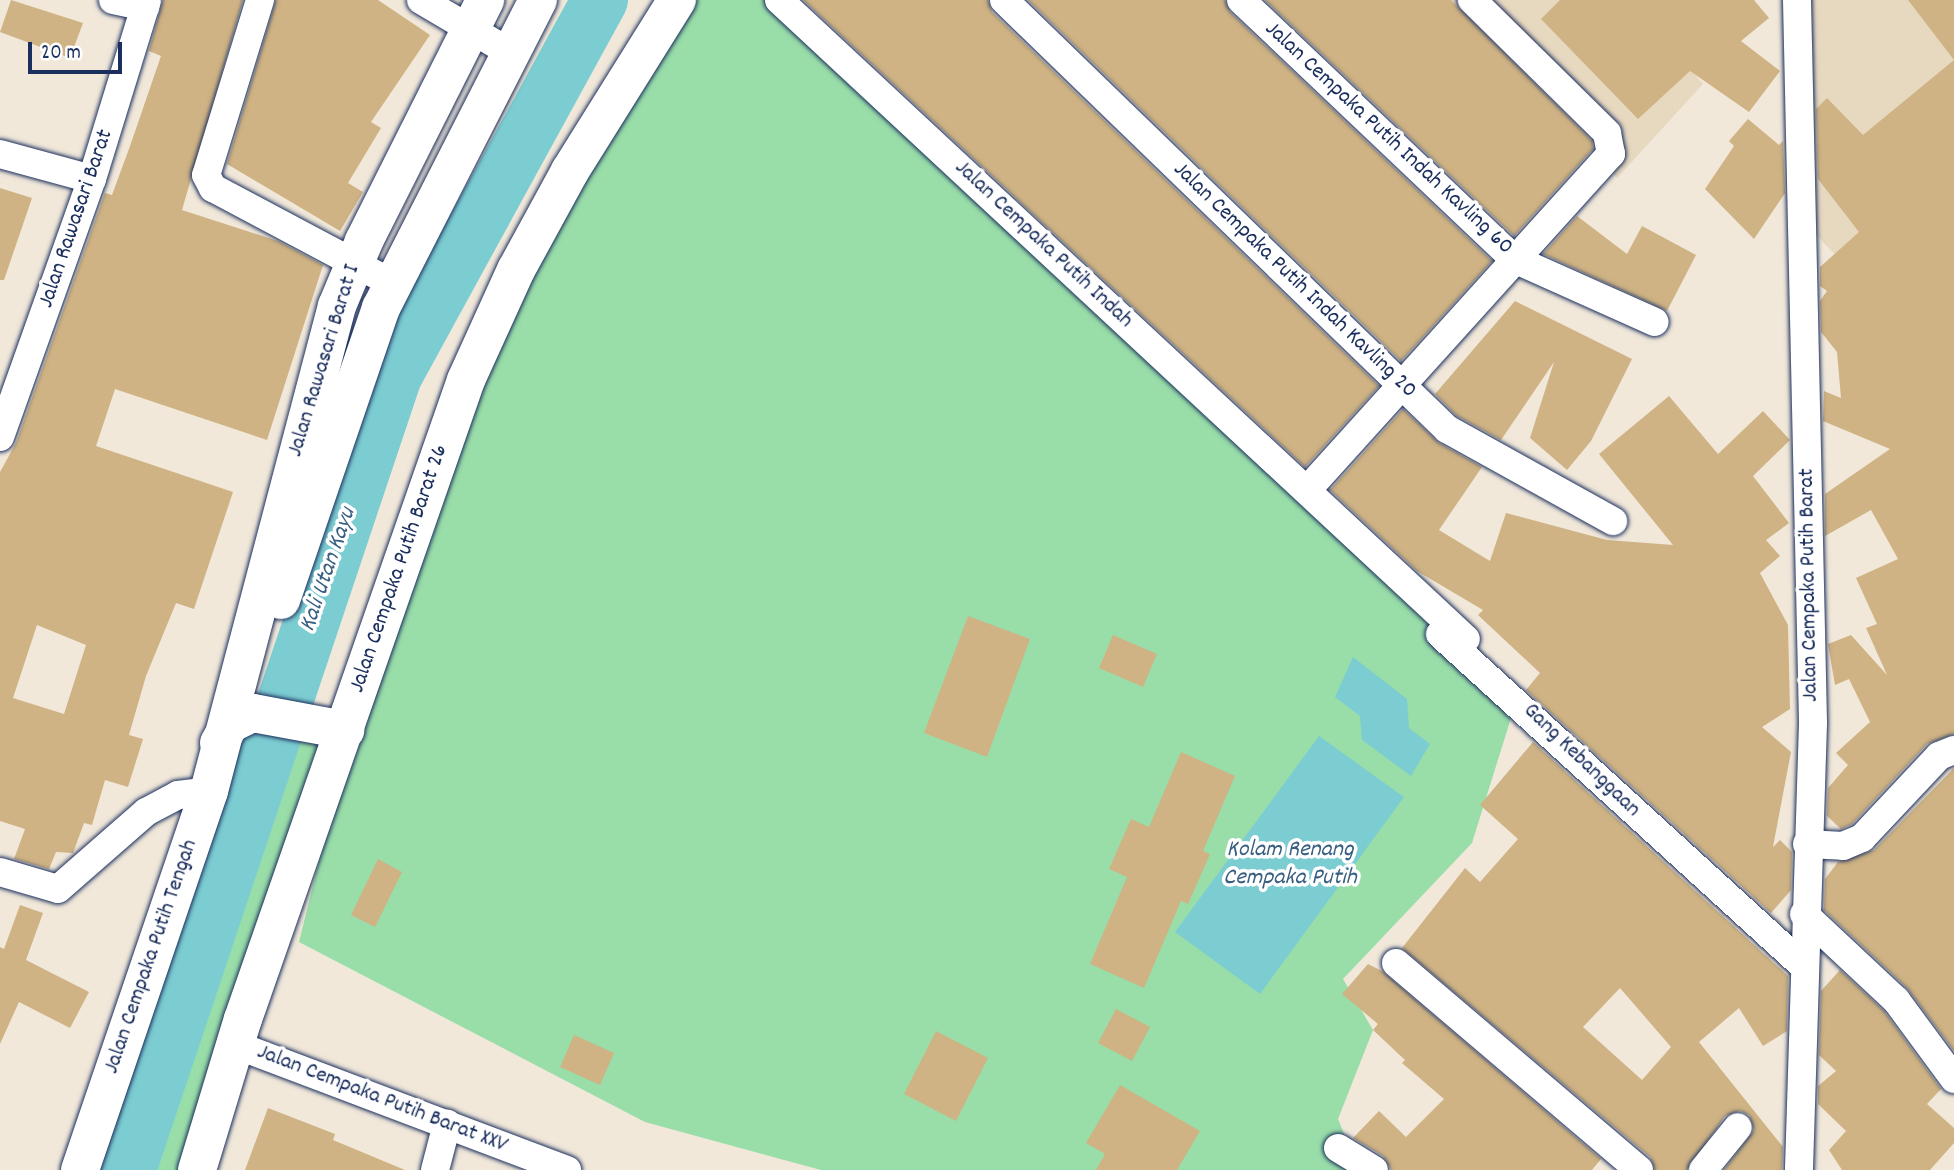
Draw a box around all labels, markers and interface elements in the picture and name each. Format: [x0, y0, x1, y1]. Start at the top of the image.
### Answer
street label: Jalan Cempaka Putih Indah Kavling 60 [1258, 16, 1518, 262]
scale bar [32, 28, 126, 72]
text: 20 m [41, 39, 81, 69]
street label: Jalan Rawasari Barat [34, 126, 120, 312]
street label: Jalan Cempaka Putih Indah [948, 155, 1138, 335]
street label: Jalan Cempaka Putih Indah Kavling 20 [1166, 157, 1422, 405]
street label: Jalan Rawasari Barat I [283, 262, 367, 460]
street label: Jalan Cempaka Putih Barat 26 [345, 441, 455, 697]
street label: Jalan Cempaka Putih Barat [1794, 468, 1826, 702]
water label: Kali Utan Kayu [294, 505, 364, 635]
street label: Gang Kebanggaan [1516, 698, 1646, 824]
street label: Jalan Cempaka Putih Tengah [99, 836, 205, 1078]
water label: Kolam Renang Cempaka Putih [1223, 837, 1357, 893]
street label: Jalan Cempaka Putih Barat XXV [253, 1039, 511, 1161]

